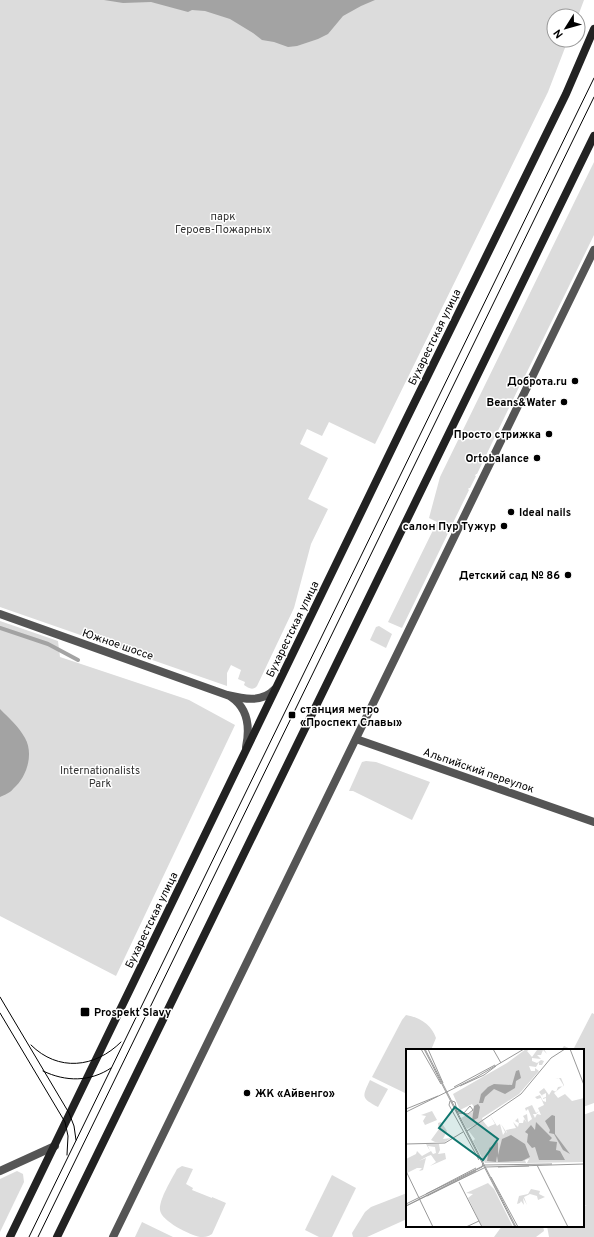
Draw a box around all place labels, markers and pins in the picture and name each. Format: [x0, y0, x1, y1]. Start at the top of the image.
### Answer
place label: Доброта.ru [507, 375, 567, 389]
marker: Доброта.ru [570, 376, 580, 386]
place label: Beans&Water [487, 396, 556, 410]
marker: Beans&Water [559, 397, 569, 407]
place label: Просто стрижка [454, 428, 541, 442]
marker: Просто стрижка [544, 429, 554, 439]
place label: Ortobalance [465, 452, 529, 466]
marker: Ortobalance [532, 453, 542, 463]
place label: Ideal nails [519, 506, 571, 520]
marker: Ideal nails [506, 507, 516, 517]
place label: салон Пур Тужур [403, 520, 496, 534]
marker: салон Пур Тужур [499, 521, 509, 531]
place label: Детский сад № 86 [459, 569, 560, 583]
marker: Детский сад № 86 [563, 570, 573, 580]
place label: станция метро «Проспект Славы» [300, 703, 402, 730]
marker: станция метро «Проспект Славы» [287, 710, 297, 720]
marker: Prospekt Slavy [79, 1006, 91, 1018]
place label: Prospekt Slavy [94, 1006, 171, 1020]
place label: ЖК «Айвенго» [255, 1087, 335, 1101]
marker: ЖК «Айвенго» [242, 1088, 252, 1098]

